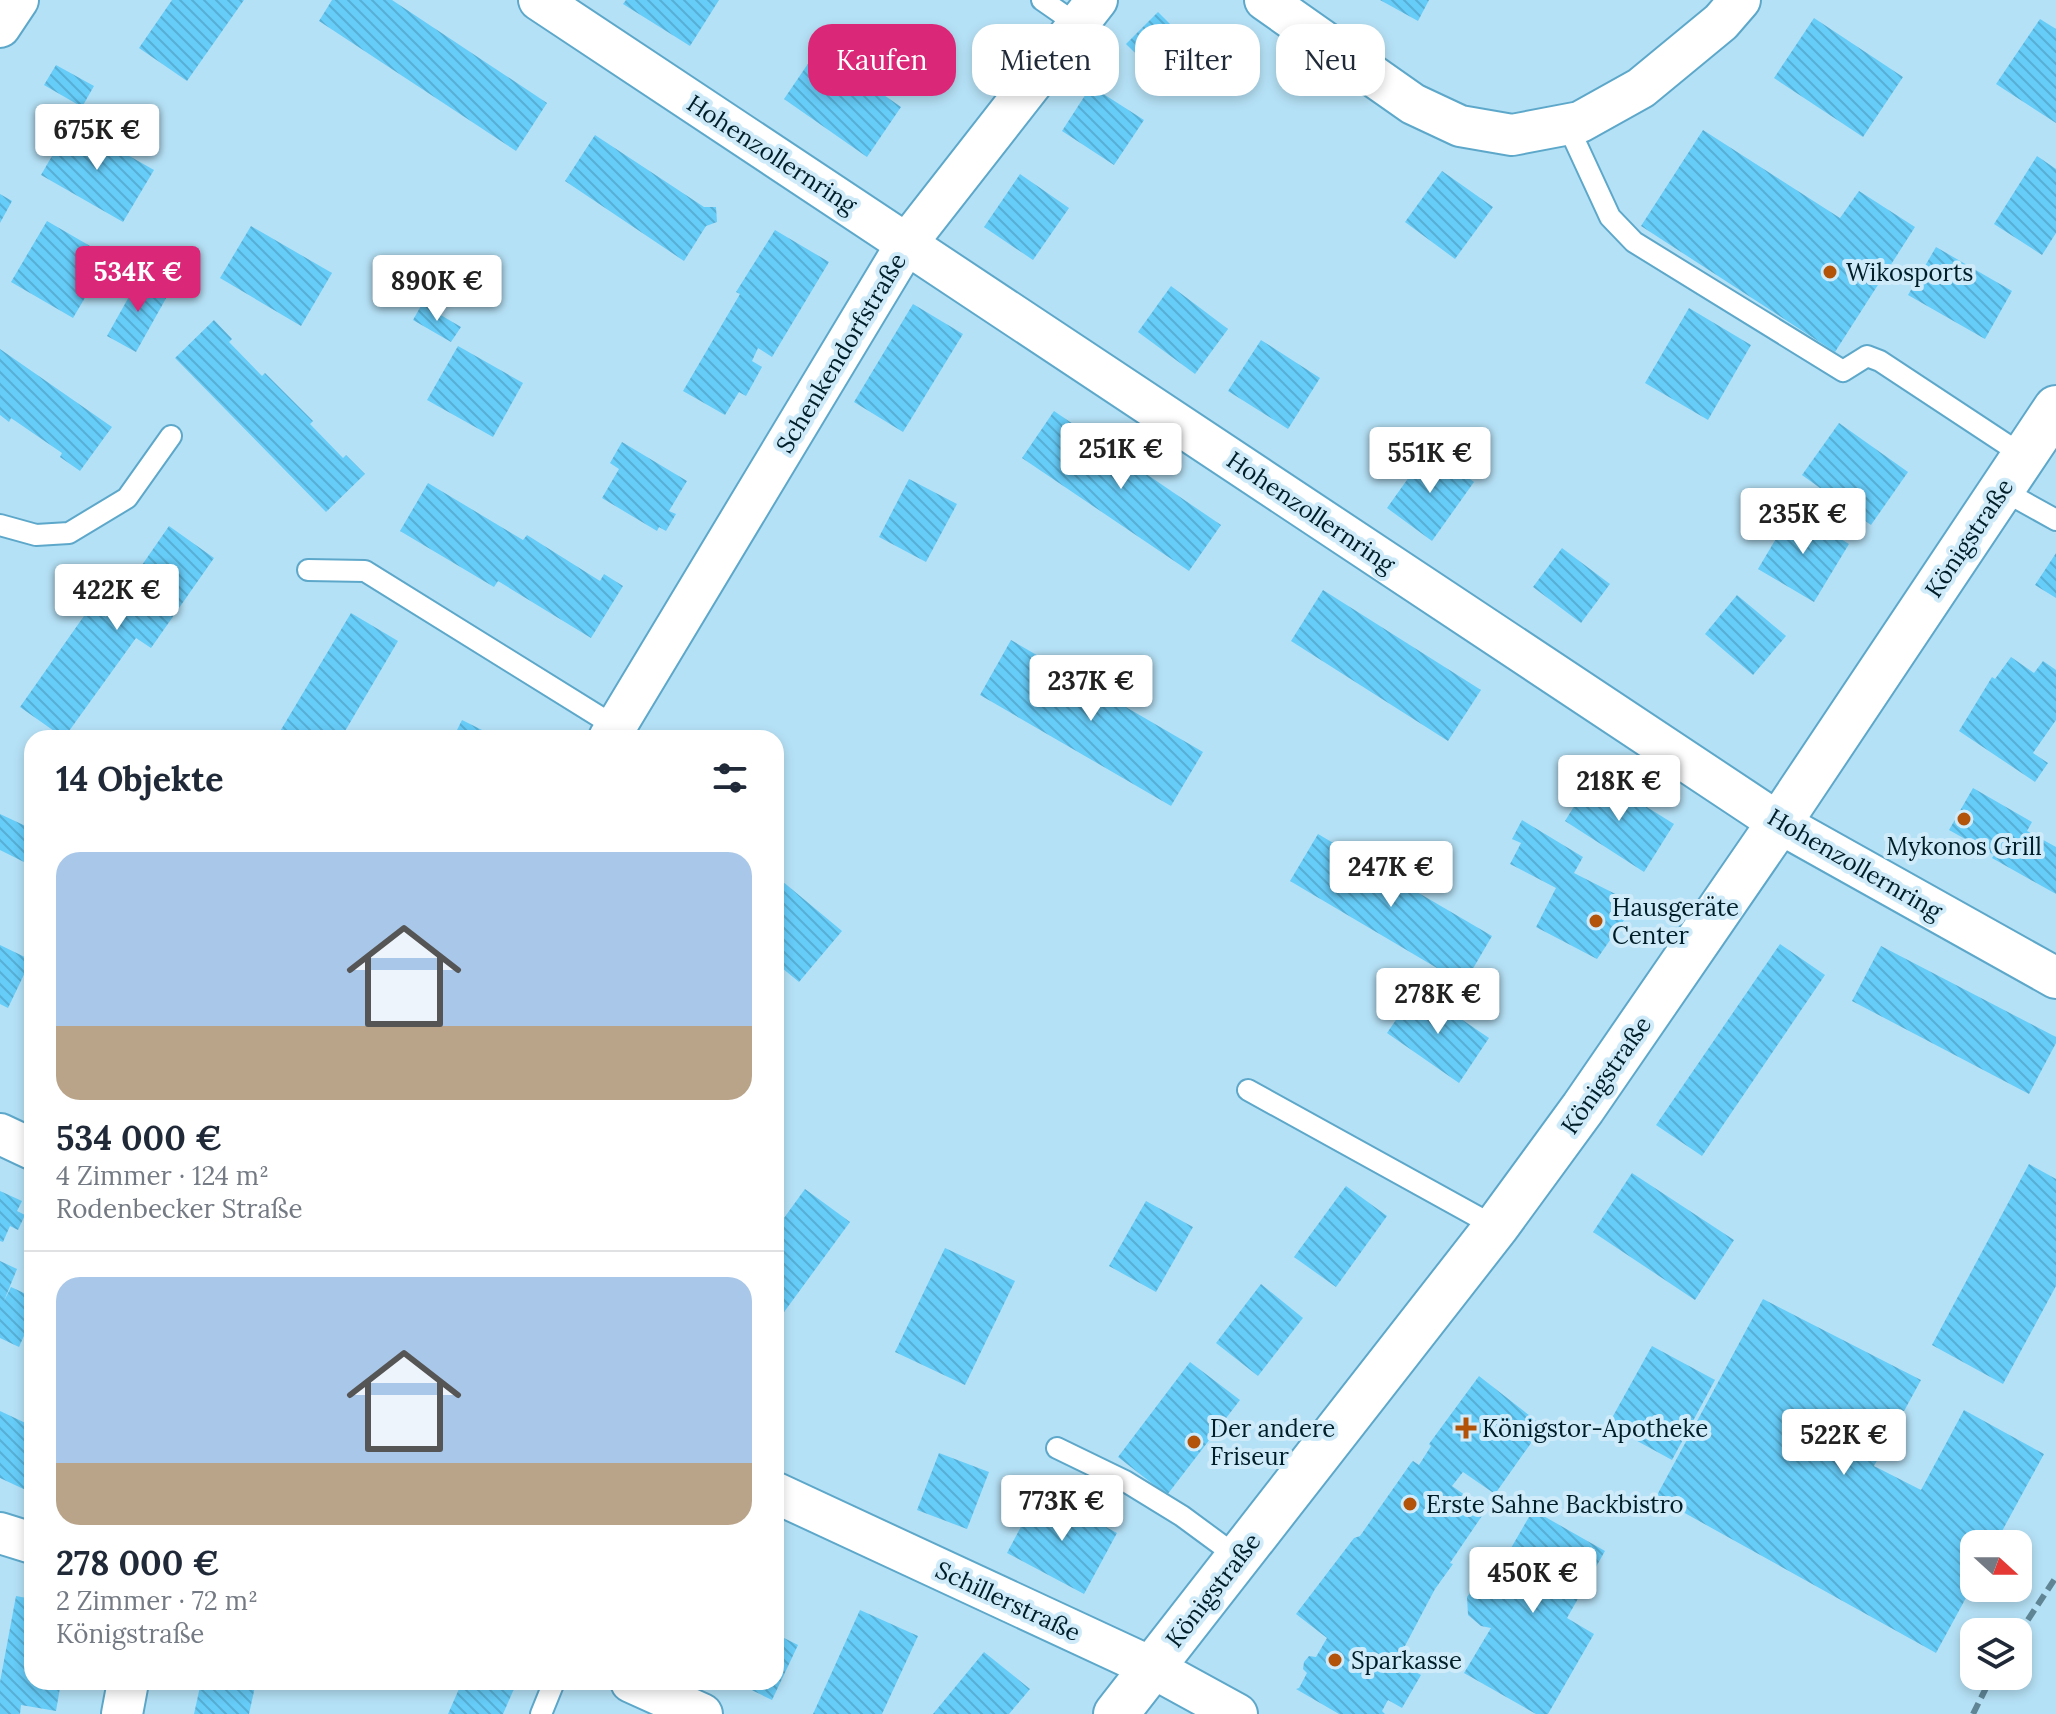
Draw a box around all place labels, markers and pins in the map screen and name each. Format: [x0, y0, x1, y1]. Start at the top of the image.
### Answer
pin: 675K € [32, 104, 162, 172]
pin: 534K € [73, 246, 203, 314]
pin: 890K € [372, 255, 502, 323]
place label: Wikosports [1846, 257, 1973, 288]
marker: Wikosports [1821, 263, 1839, 281]
pin: 251K € [1056, 423, 1186, 491]
pin: 551K € [1365, 427, 1495, 495]
pin: 235K € [1738, 488, 1868, 556]
pin: 422K € [52, 564, 182, 632]
pin: 237K € [1026, 655, 1156, 723]
pin: 218K € [1554, 755, 1684, 823]
marker: Mykonos Grill [1955, 810, 1973, 828]
place label: Mykonos Grill [1886, 831, 2042, 862]
pin: 247K € [1326, 841, 1456, 909]
place label: Hausgeräte Center [1612, 892, 1739, 951]
marker: Hausgeräte Center [1587, 912, 1605, 930]
pin: 278K € [1373, 968, 1503, 1036]
pin: 522K € [1779, 1409, 1909, 1477]
place label: Der andere Friseur [1210, 1413, 1335, 1472]
place label: Königstor-Apotheke [1482, 1413, 1708, 1444]
marker: Königstor-Apotheke [1457, 1419, 1475, 1437]
marker: Der andere Friseur [1185, 1433, 1203, 1451]
pin: 773K € [997, 1475, 1127, 1543]
place label: Erste Sahne Backbistro [1426, 1489, 1684, 1520]
marker: Erste Sahne Backbistro [1401, 1495, 1419, 1513]
pin: 450K € [1468, 1547, 1598, 1615]
place label: Sparkasse [1351, 1645, 1462, 1676]
marker: Sparkasse [1326, 1651, 1344, 1669]

